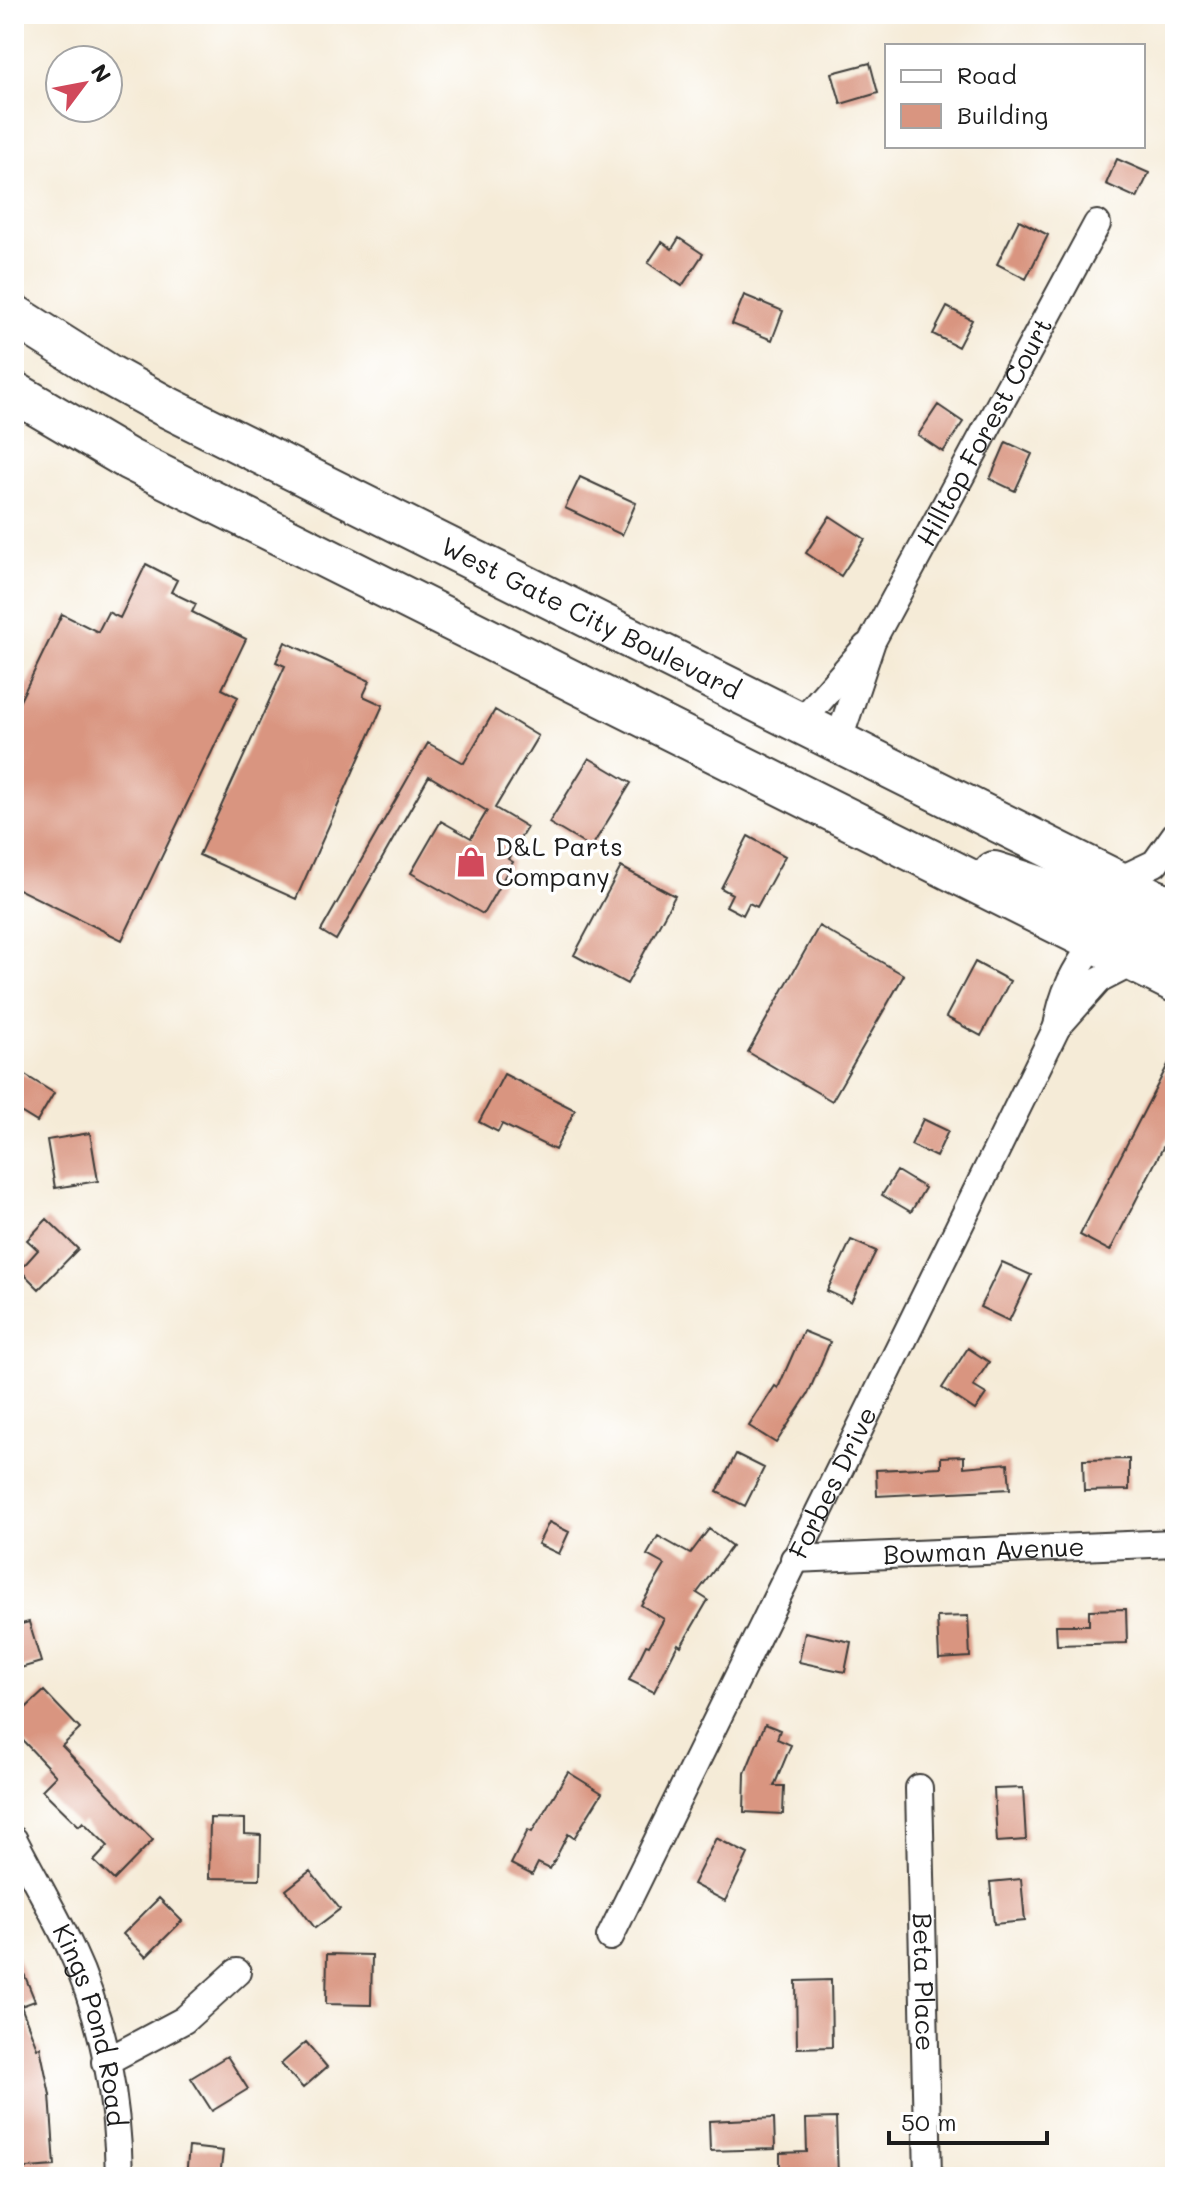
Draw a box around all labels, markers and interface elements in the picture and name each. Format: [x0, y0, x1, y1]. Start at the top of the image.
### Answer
north arrow [44, 44, 124, 124]
legend [885, 44, 1145, 148]
text: N [85, 58, 118, 88]
text: Road [957, 59, 1017, 90]
text: Building [957, 99, 1048, 130]
street label: Hilltop Forest Court [908, 311, 1059, 552]
street label: West Gate City Boulevard [436, 528, 747, 706]
place label: D&L Parts Company [495, 829, 623, 893]
shop icon: D&L Parts Company [454, 845, 488, 879]
street label: Forbes Drive [780, 1401, 884, 1564]
street label: Bowman Avenue [882, 1529, 1085, 1571]
street label: Beta Place [906, 1912, 943, 2051]
street label: Kings Pond Road [45, 1918, 134, 2128]
scale bar [889, 2095, 1047, 2145]
text: 50 m [901, 2106, 957, 2137]

